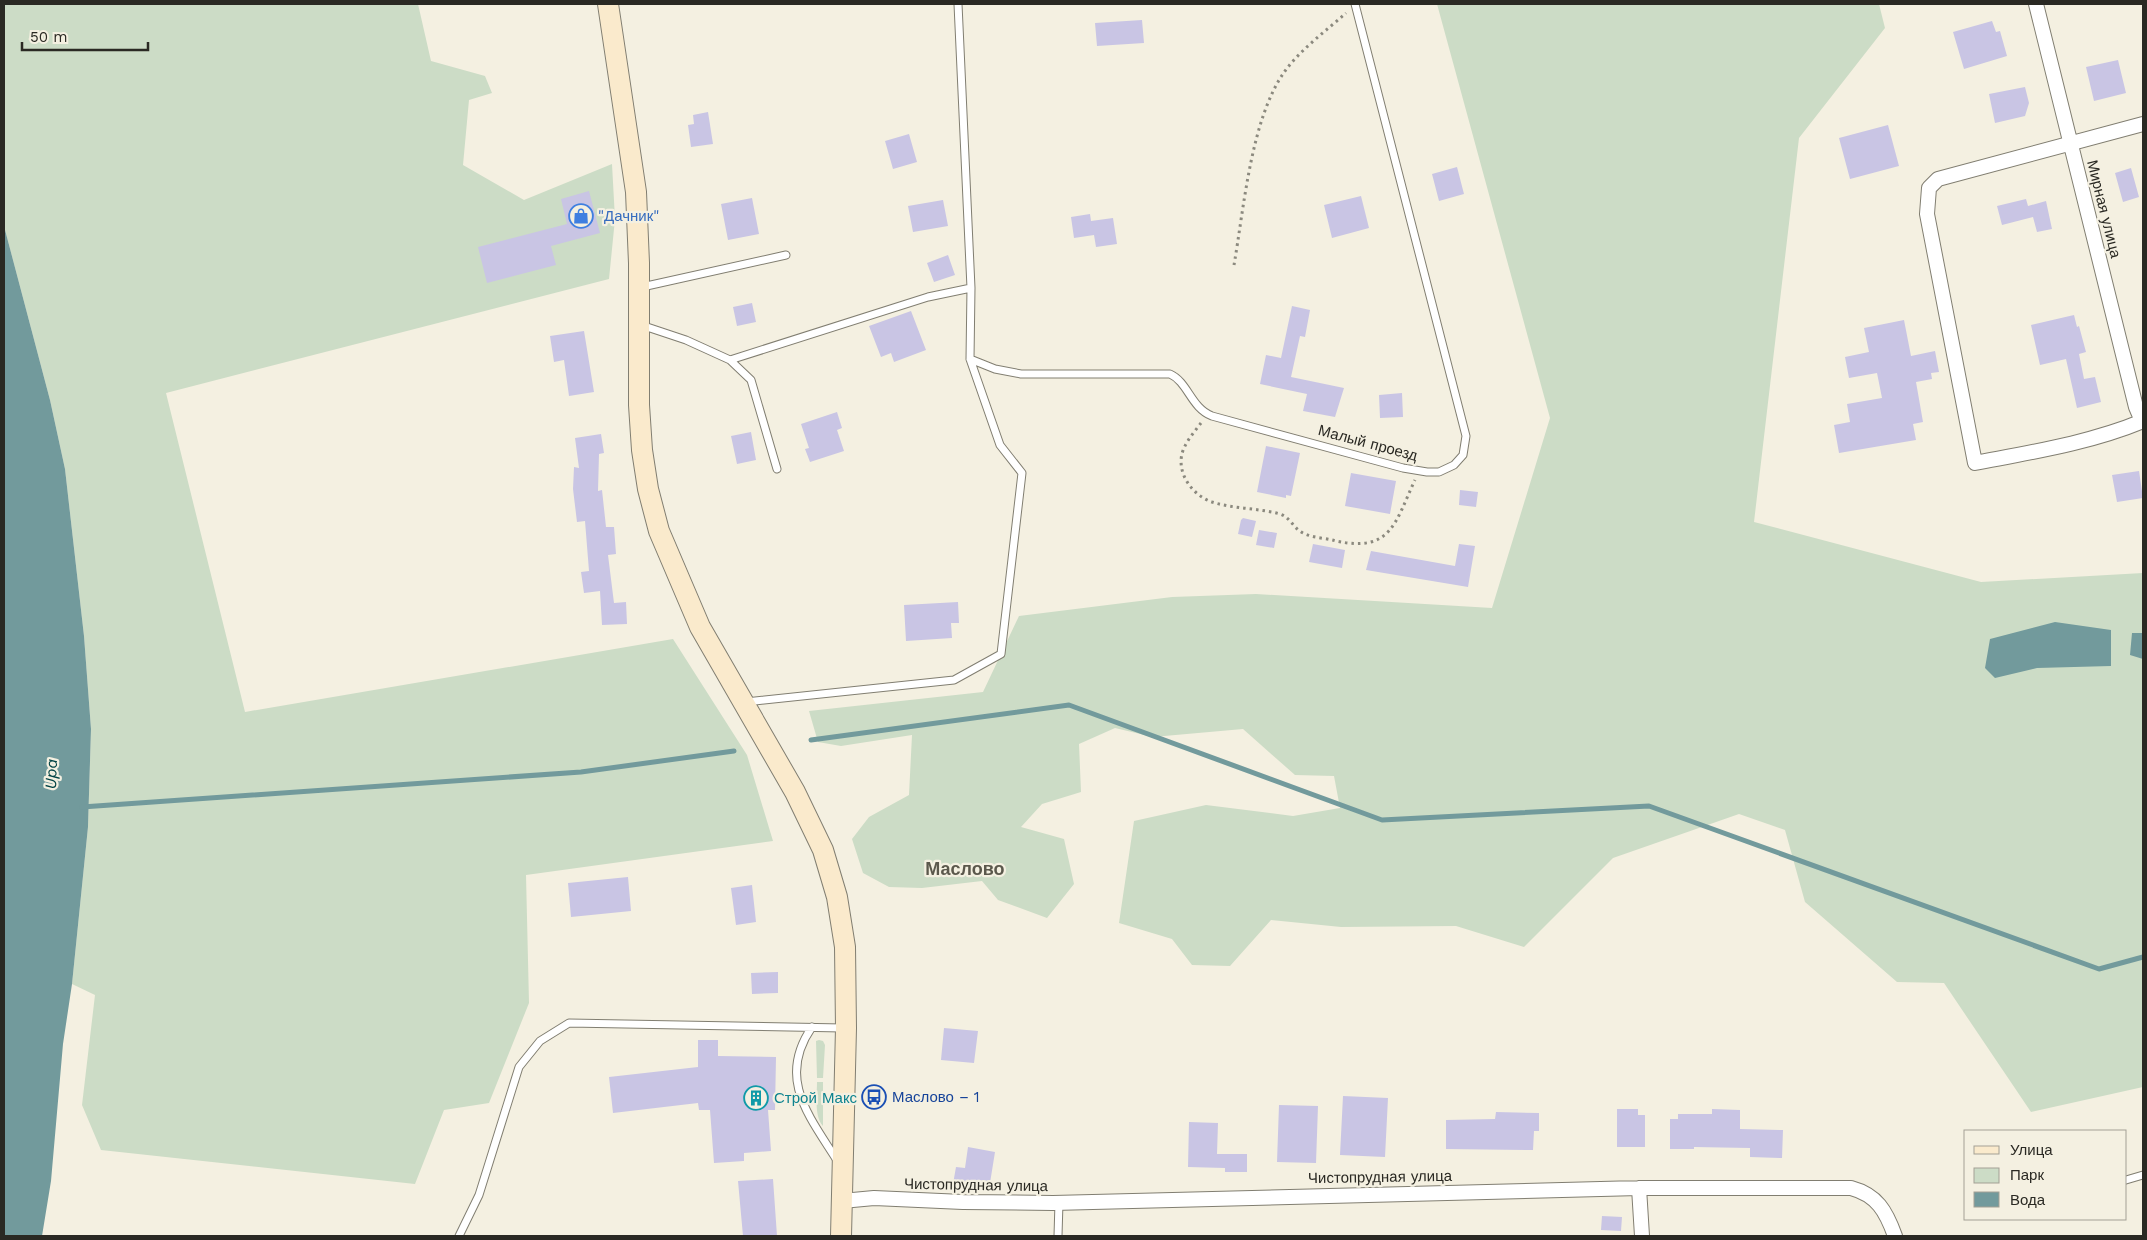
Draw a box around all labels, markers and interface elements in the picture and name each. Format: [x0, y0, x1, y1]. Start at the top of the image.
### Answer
scale bar [22, 20, 149, 52]
text: 50 m [30, 28, 67, 46]
street label: Мирная улица [2083, 158, 2125, 260]
shop icon: "Дачник" [568, 203, 594, 229]
place label: "Дачник" [598, 207, 659, 225]
street label: Малый проезд [1316, 421, 1420, 465]
water label: Upa [41, 758, 61, 790]
district label: Маслово [925, 858, 1005, 879]
bus stop icon: Маслово – 1 [861, 1084, 887, 1110]
building icon: Строй Макс [743, 1085, 769, 1111]
place label: Маслово – 1 [892, 1088, 980, 1106]
place label: Строй Макс [774, 1089, 858, 1107]
legend [1964, 1130, 2127, 1220]
text: Улица [2010, 1141, 2053, 1159]
text: Парк [2010, 1166, 2044, 1184]
street label: Чистопрудная улица [1308, 1167, 1453, 1187]
street label: Чистопрудная улица [904, 1175, 1049, 1195]
text: Вода [2010, 1191, 2046, 1209]

